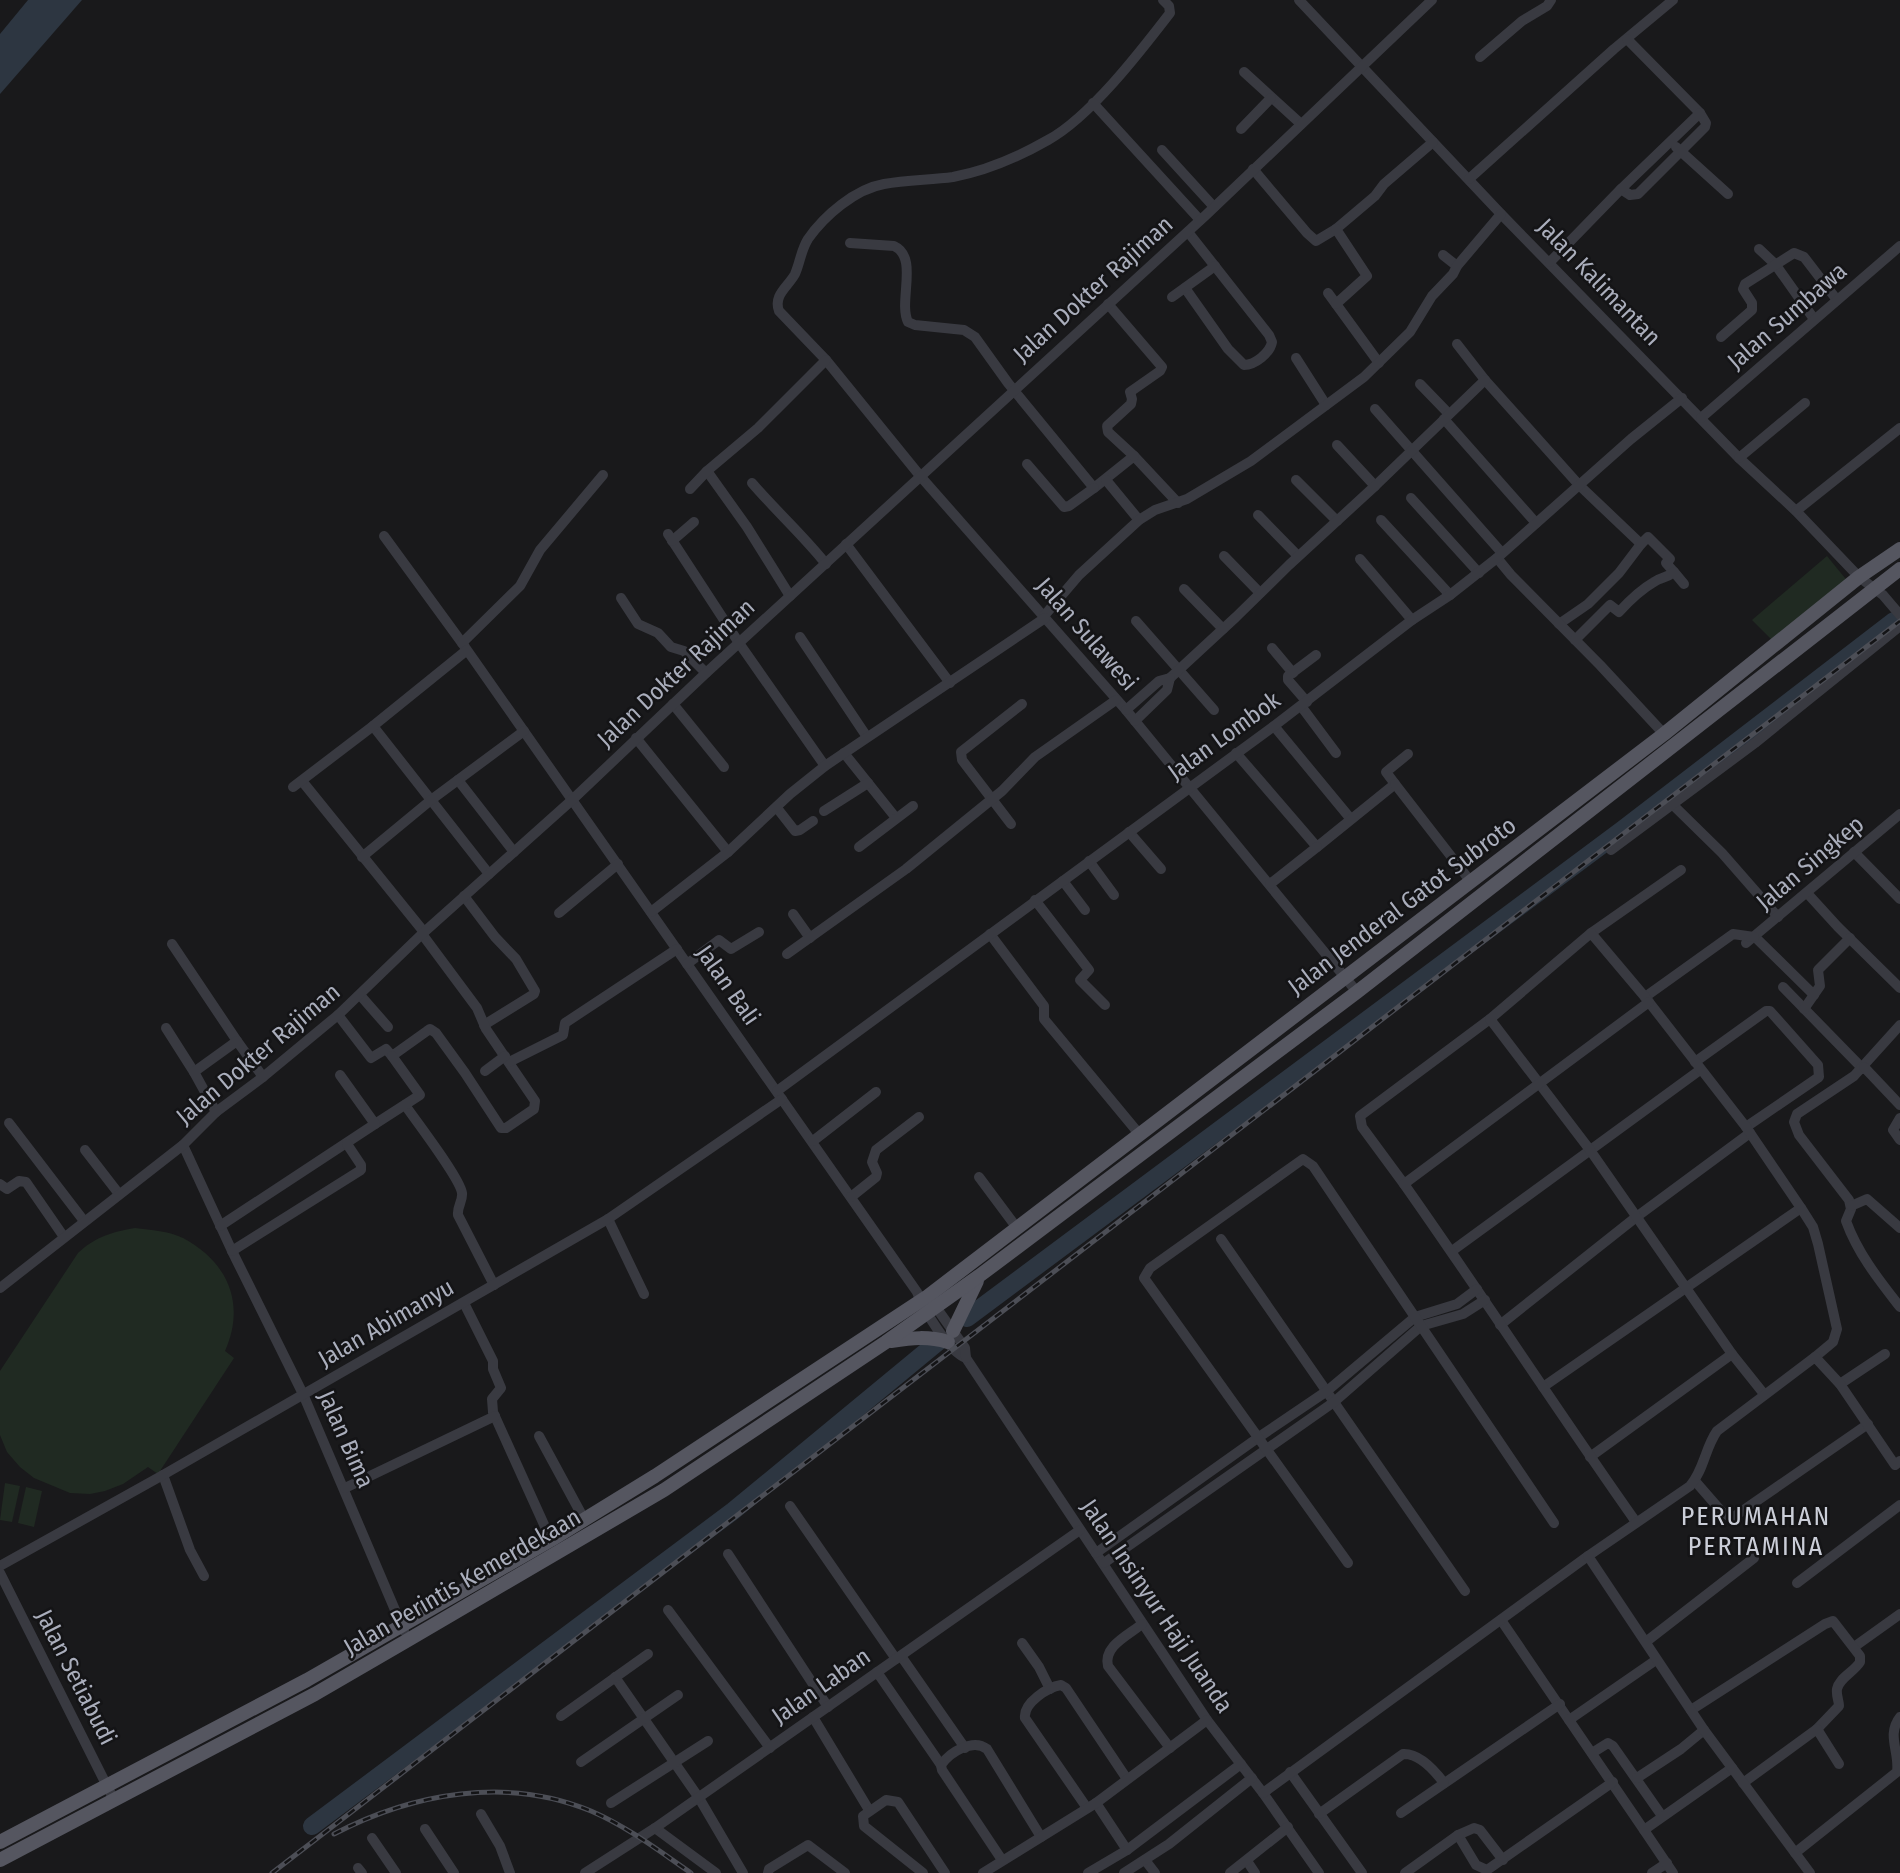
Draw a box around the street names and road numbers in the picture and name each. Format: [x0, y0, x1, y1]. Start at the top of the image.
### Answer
street label: Jalan Dokter Rajiman [1008, 210, 1178, 368]
street label: Jalan Kalimantan [1531, 213, 1667, 351]
street label: Jalan Sumbawa [1722, 257, 1852, 375]
street label: Jalan Sulawesi [1030, 572, 1144, 696]
street label: Jalan Dokter Rajiman [592, 593, 760, 753]
street label: Jalan Lombok [1162, 685, 1286, 786]
street label: Jalan Singkep [1751, 810, 1869, 916]
street label: Jalan Jenderal Gatot Subroto [1283, 811, 1521, 1001]
street label: Jalan Bali [690, 940, 766, 1030]
street label: Jalan Dokter Rajiman [171, 977, 345, 1131]
street label: Jalan Abimanyu [313, 1273, 459, 1373]
street label: Jalan Bima [312, 1386, 380, 1492]
street label: Jalan Insinyur Haji Juanda [1075, 1494, 1239, 1718]
street label: Jalan Perintis Kemerdekaan [339, 1503, 585, 1661]
street label: Jalan Setiabudi [30, 1605, 122, 1749]
street label: Jalan Laban [766, 1642, 876, 1730]

